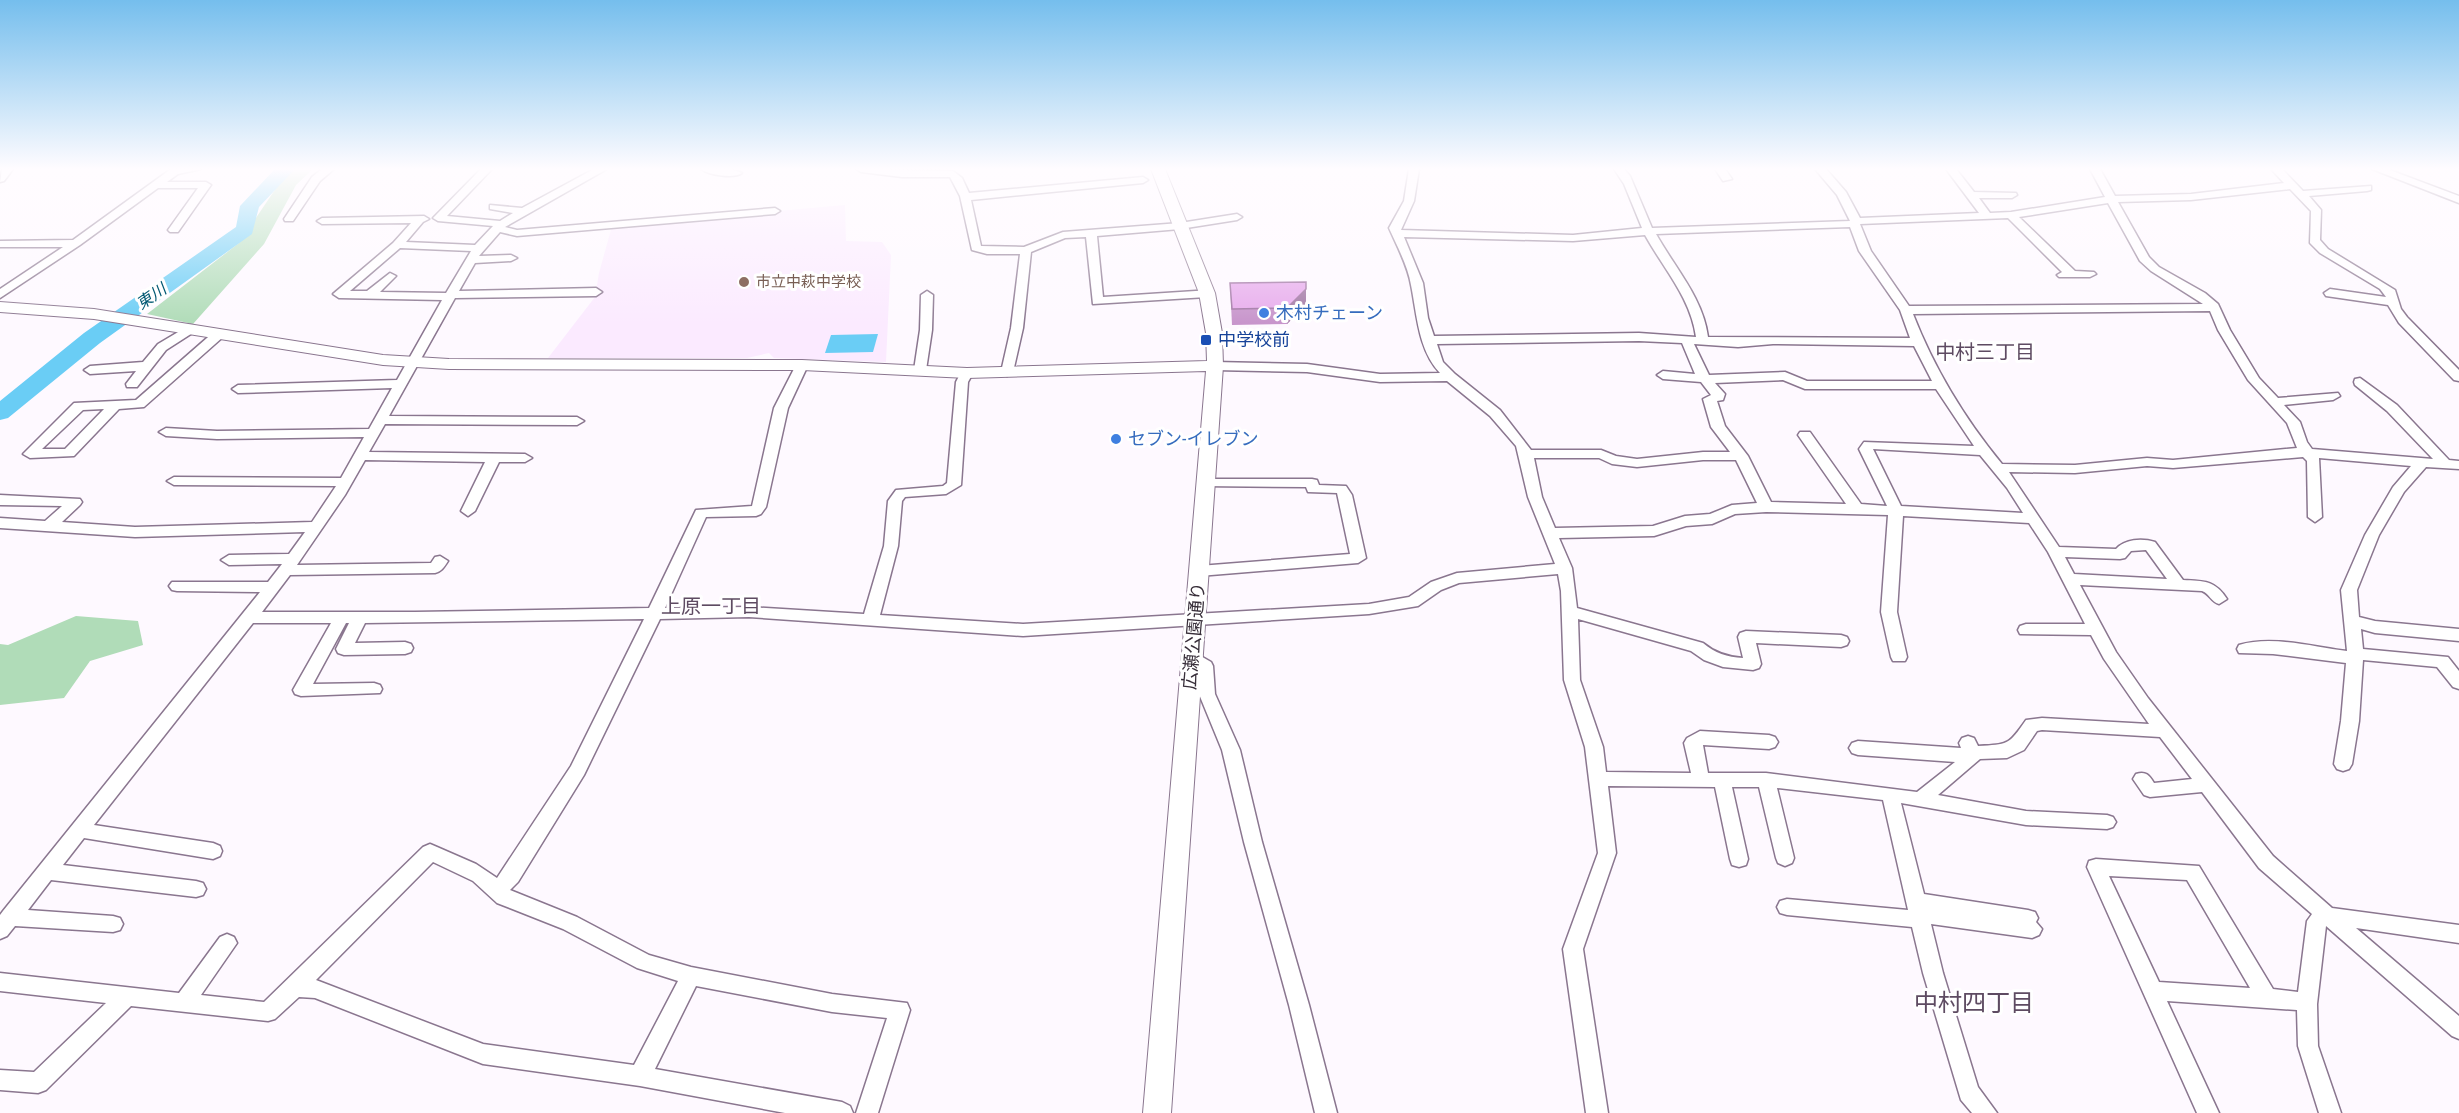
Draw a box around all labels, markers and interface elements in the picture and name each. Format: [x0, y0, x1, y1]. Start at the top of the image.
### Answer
place label: 市立中萩中学校 [756, 273, 861, 291]
marker: 市立中萩中学校 [737, 275, 751, 289]
water label: 東川 [133, 278, 171, 313]
place label: 木村チェーン [1276, 302, 1383, 323]
marker: 木村チェーン [1257, 306, 1271, 320]
place label: 中学校前 [1218, 329, 1290, 350]
marker: 中学校前 [1199, 333, 1213, 347]
district label: 中村三丁目 [1935, 340, 2035, 364]
place label: セブン-イレブン [1128, 428, 1258, 449]
marker: セブン-イレブン [1109, 432, 1123, 446]
street label: 広瀬公園通り [1178, 581, 1209, 691]
district label: 上原一丁目 [661, 594, 761, 618]
district label: 中村四丁目 [1914, 989, 2034, 1017]

